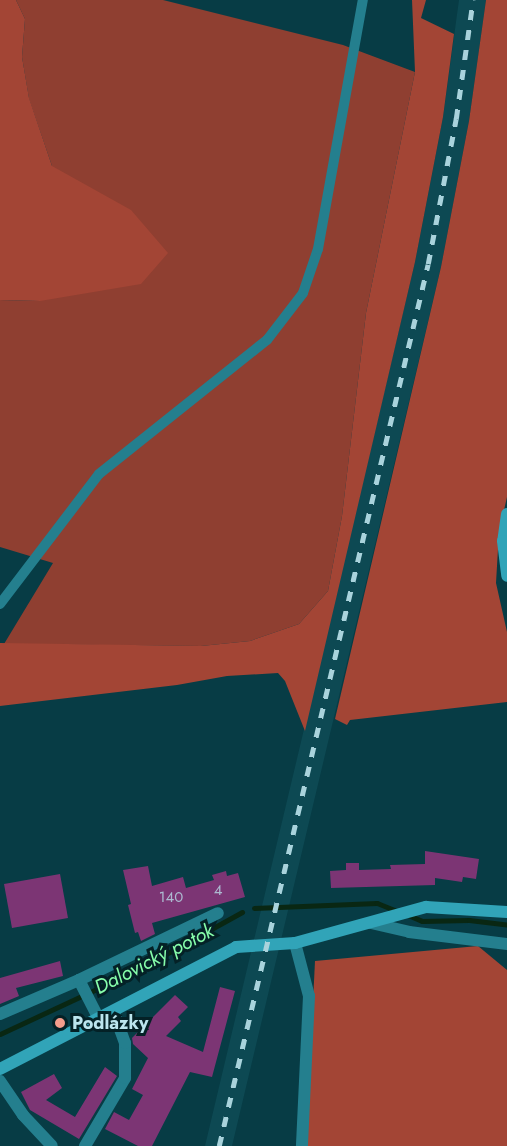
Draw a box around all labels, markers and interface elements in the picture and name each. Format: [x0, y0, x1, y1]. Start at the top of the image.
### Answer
house number: 4 [214, 882, 222, 900]
house number: 140 [159, 889, 183, 907]
water label: Dalovický potok [90, 919, 218, 999]
place label: Podlázky [72, 1012, 148, 1034]
marker: Podlázky [53, 1016, 67, 1030]

